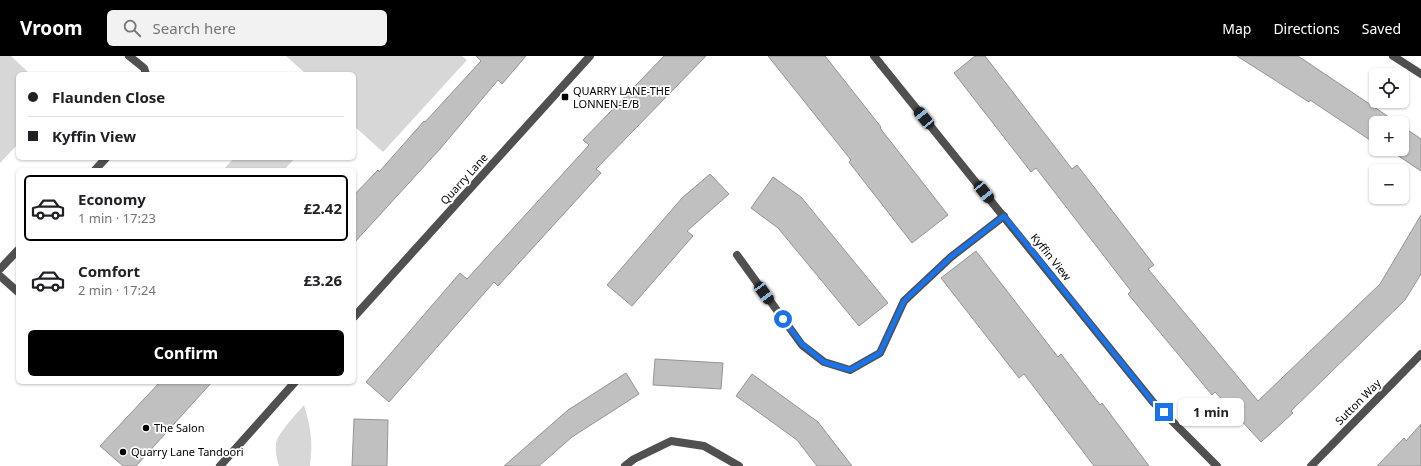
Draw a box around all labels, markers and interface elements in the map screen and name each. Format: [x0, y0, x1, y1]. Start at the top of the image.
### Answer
search box [107, 10, 387, 46]
text: Vroom [20, 15, 83, 41]
icon: search [121, 17, 143, 39]
text: Search here [153, 18, 236, 38]
text: Map [1222, 19, 1251, 38]
text: Directions [1273, 19, 1340, 38]
text: Saved [1362, 19, 1401, 38]
map controls [1369, 68, 1409, 204]
button: locate [1369, 68, 1409, 108]
place label: QUARRY LANE-THE LONNEN-E/B [573, 83, 670, 111]
text: Flaunden Close [52, 87, 165, 107]
marker: QUARRY LANE-THE LONNEN-E/B [560, 92, 570, 102]
car [912, 105, 936, 131]
button: + [1369, 116, 1409, 156]
text: Kyffin View [52, 126, 136, 146]
street label: Quarry Lane [437, 150, 491, 207]
button: − [1369, 164, 1409, 204]
car [972, 179, 996, 205]
text: Economy [78, 189, 146, 209]
icon: car [30, 190, 66, 226]
text: £2.42 [303, 198, 342, 218]
text: 1 min · 17:23 [78, 209, 156, 227]
street label: Kyffin View [1028, 230, 1075, 284]
text: Comfort [78, 261, 140, 281]
icon: car [30, 262, 66, 298]
text: £3.26 [303, 270, 342, 290]
car [752, 280, 776, 306]
text: 2 min · 17:24 [78, 281, 156, 299]
route start [774, 310, 792, 328]
button: Confirm [28, 330, 344, 376]
street label: Sutton Way [1332, 375, 1384, 428]
callout: 1 min [1178, 398, 1244, 426]
route end [1155, 403, 1173, 421]
text: 1 min [1193, 403, 1229, 421]
place label: The Salon [154, 420, 204, 435]
marker: The Salon [141, 423, 151, 433]
place label: Quarry Lane Tandoori [131, 444, 244, 459]
marker: Quarry Lane Tandoori [118, 447, 128, 457]

